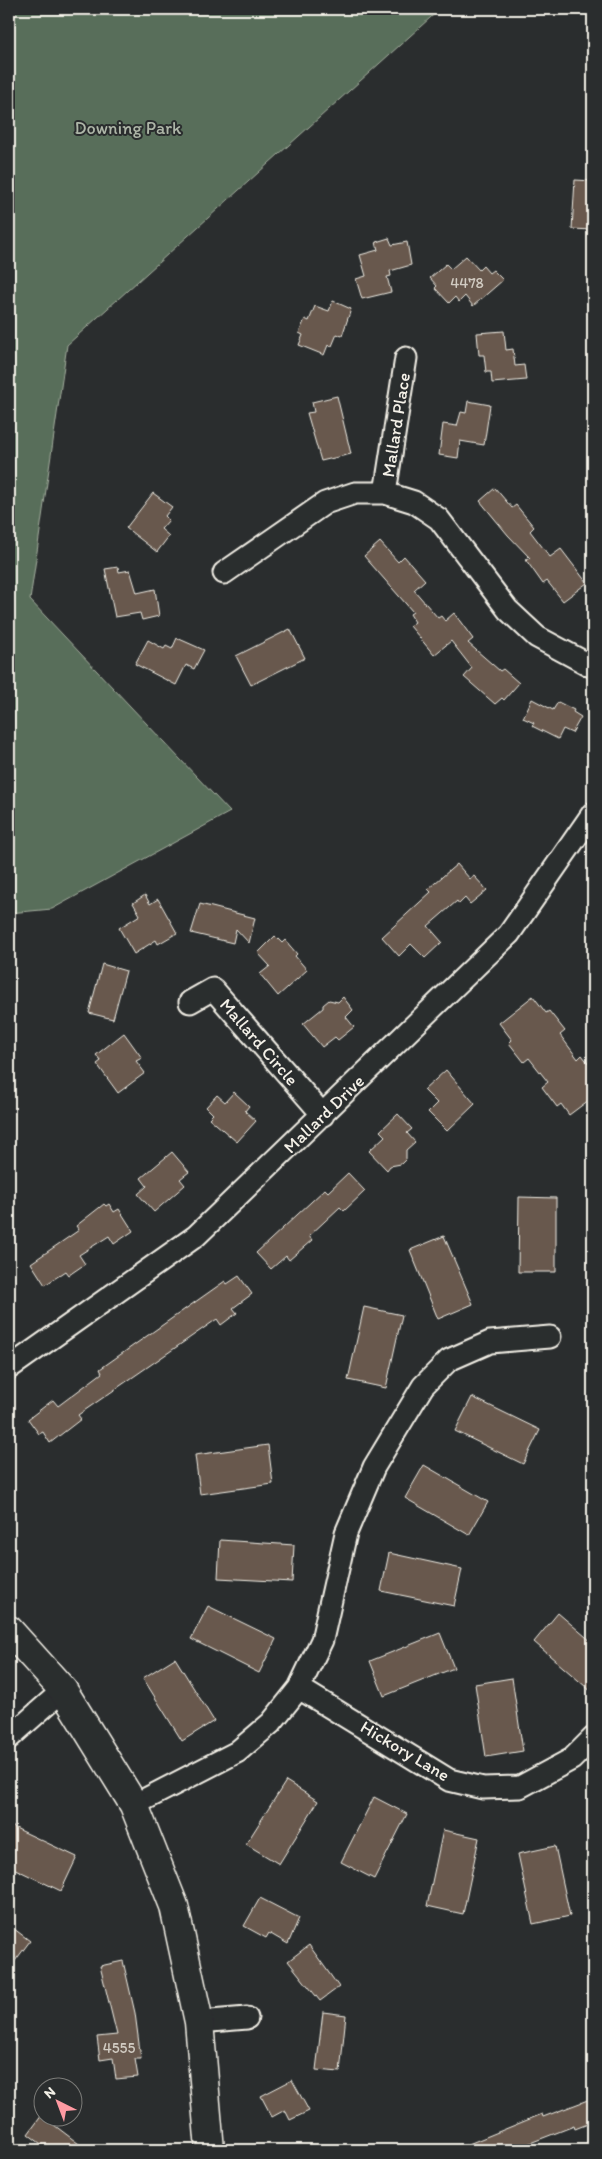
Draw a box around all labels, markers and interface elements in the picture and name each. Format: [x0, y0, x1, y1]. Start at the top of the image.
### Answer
park label: Downing Park [75, 117, 182, 139]
house number: 4478 [450, 274, 484, 292]
street label: Mallard Place [377, 371, 415, 479]
street label: Mallard Circle [215, 994, 303, 1090]
street label: Mallard Drive [279, 1070, 369, 1158]
street label: Hickory Lane [356, 1716, 454, 1786]
house number: 4555 [103, 2039, 135, 2057]
north arrow [32, 2076, 82, 2126]
text: N [40, 2083, 59, 2102]

